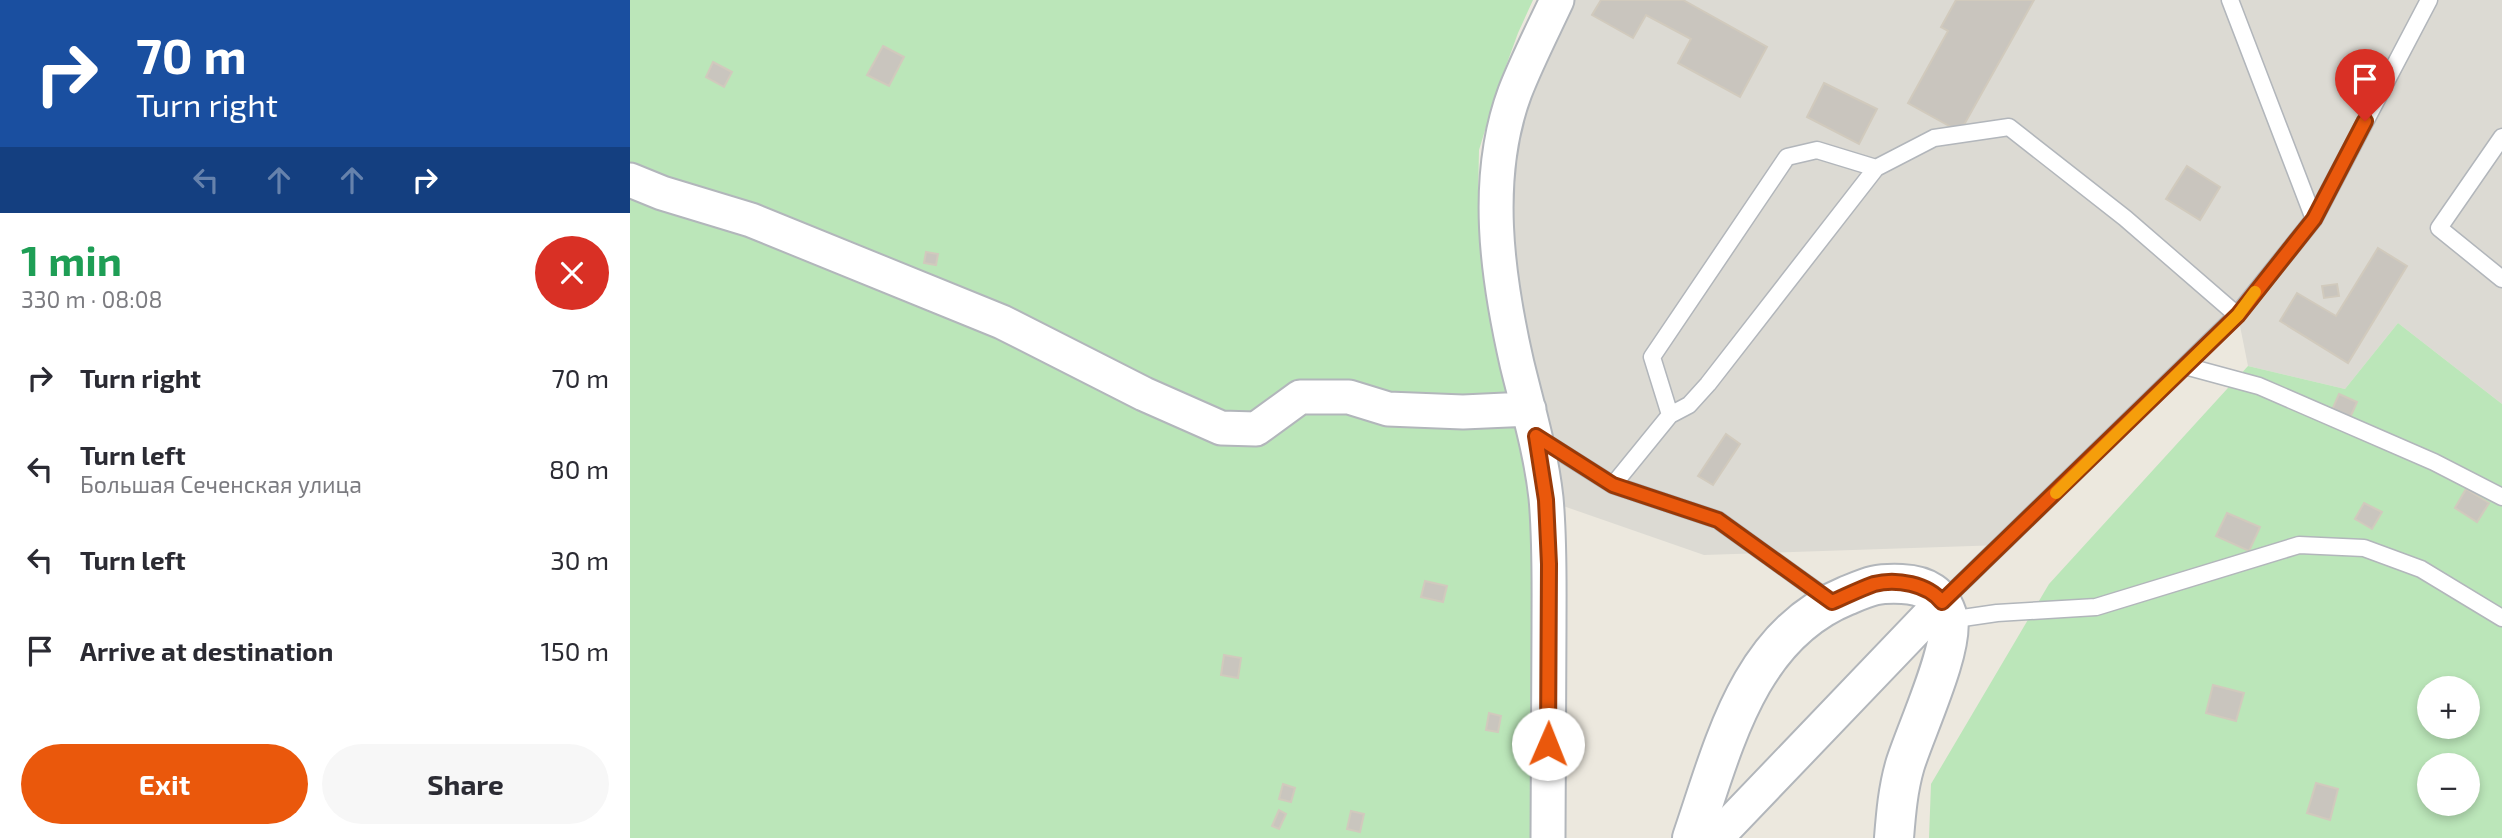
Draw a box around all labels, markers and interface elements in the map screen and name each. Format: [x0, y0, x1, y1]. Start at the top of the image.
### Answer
text: 70 m [136, 25, 247, 84]
icon: right [21, 28, 112, 119]
pin [2335, 49, 2395, 121]
icon: arrive [2346, 60, 2384, 98]
text: Turn right [136, 85, 278, 123]
icon: left [187, 161, 225, 199]
icon: ahead [260, 161, 298, 199]
icon: ahead [333, 161, 371, 199]
icon: right [406, 161, 444, 199]
text: 1 min [21, 234, 122, 284]
button: close [535, 236, 609, 310]
text: 330 m · 08:08 [21, 285, 163, 313]
icon: right [21, 359, 59, 397]
text: Turn right [80, 362, 201, 393]
text: 70 m [551, 362, 609, 393]
text: Turn left [80, 439, 186, 470]
icon: left [21, 450, 59, 488]
text: 80 m [549, 453, 609, 484]
text: Большая Сеченская улица [80, 470, 362, 498]
icon: left [21, 541, 59, 579]
text: Turn left [80, 544, 186, 575]
text: 30 m [550, 544, 609, 575]
icon: arrive [21, 632, 59, 670]
text: Arrive at destination [80, 635, 333, 666]
text: 150 m [540, 635, 609, 666]
map controls [2417, 676, 2480, 816]
button: + [2417, 676, 2480, 739]
position arrow [1511, 707, 1585, 781]
button: Exit [21, 744, 308, 824]
button: Share [322, 744, 609, 824]
button: − [2417, 753, 2480, 816]

